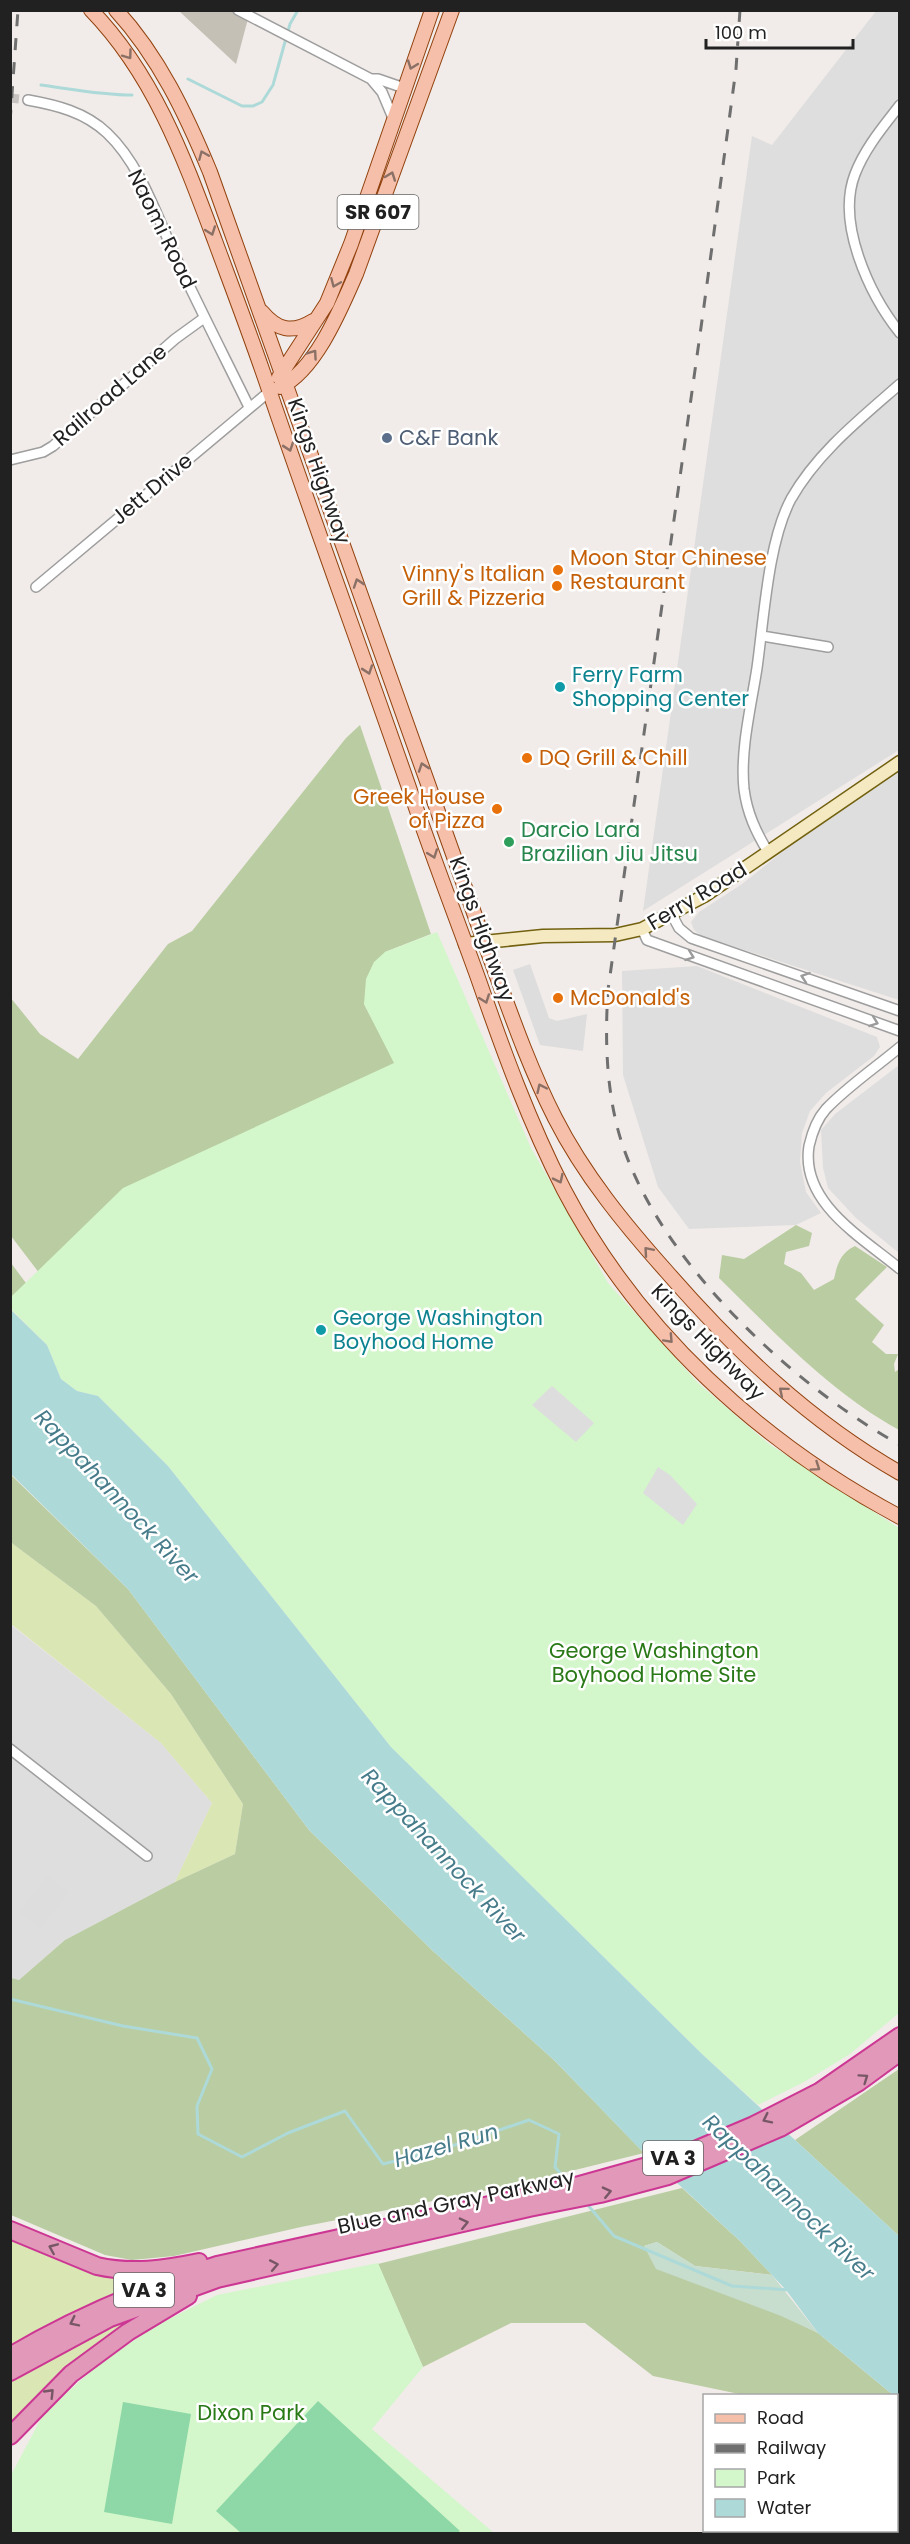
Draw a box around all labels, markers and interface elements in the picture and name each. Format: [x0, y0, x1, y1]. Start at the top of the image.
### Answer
scale bar [706, 12, 853, 50]
text: 100 m [715, 20, 767, 45]
one-way arrow [121, 49, 132, 60]
one-way arrow [407, 60, 420, 70]
one-way arrow [198, 150, 210, 161]
street label: Naomi Road [121, 164, 204, 293]
one-way arrow [384, 171, 397, 182]
road number: SR 607 [338, 195, 418, 229]
one-way arrow [204, 225, 217, 236]
one-way arrow [330, 276, 342, 287]
street label: Railroad Lane [46, 337, 173, 452]
one-way arrow [306, 350, 317, 361]
street label: Kings Highway [281, 394, 358, 548]
place label: C&F Bank [399, 423, 498, 452]
marker: C&F Bank [380, 431, 394, 445]
one-way arrow [281, 441, 294, 452]
street label: Jett Drive [105, 446, 198, 531]
place label: Moon Star Chinese Restaurant [570, 543, 767, 596]
place label: Vinny's Italian Grill & Pizzeria [402, 559, 545, 612]
marker: Moon Star Chinese Restaurant [551, 563, 565, 577]
one-way arrow [352, 578, 365, 589]
marker: Vinny's Italian Grill & Pizzeria [550, 579, 564, 593]
place label: Ferry Farm Shopping Center [572, 660, 749, 713]
one-way arrow [361, 664, 374, 675]
marker: Ferry Farm Shopping Center [553, 680, 567, 694]
place label: DQ Grill & Chill [539, 743, 688, 772]
marker: DQ Grill & Chill [520, 751, 534, 765]
one-way arrow [417, 762, 430, 773]
place label: Greek House of Pizza [353, 782, 485, 835]
marker: Greek House of Pizza [490, 802, 504, 816]
place label: Darcio Lara Brazilian Jiu Jitsu [521, 815, 698, 868]
marker: Darcio Lara Brazilian Jiu Jitsu [502, 835, 516, 849]
one-way arrow [425, 848, 438, 859]
street label: Kings Highway [443, 852, 522, 1006]
street label: Ferry Road [642, 854, 752, 937]
one-way arrow [684, 948, 695, 961]
one-way arrow [800, 972, 811, 985]
place label: McDonald's [570, 983, 690, 1012]
marker: McDonald's [551, 991, 565, 1005]
one-way arrow [477, 993, 490, 1004]
one-way arrow [868, 1014, 878, 1027]
one-way arrow [536, 1084, 548, 1095]
one-way arrow [551, 1173, 563, 1184]
one-way arrow [644, 1247, 655, 1257]
street label: Kings Highway [645, 1277, 772, 1407]
place label: George Washington Boyhood Home [333, 1303, 543, 1356]
marker: George Washington Boyhood Home [314, 1323, 328, 1337]
one-way arrow [662, 1331, 673, 1342]
one-way arrow [779, 1387, 790, 1398]
water label: Rappahannock River [27, 1402, 206, 1591]
one-way arrow [810, 1459, 820, 1471]
park label: George Washington Boyhood Home Site [549, 1636, 759, 1689]
water label: Rappahannock River [354, 1761, 533, 1950]
one-way arrow [857, 2074, 868, 2085]
water label: Rappahannock River [696, 2107, 882, 2288]
one-way arrow [763, 2112, 773, 2123]
water label: Hazel Run [390, 2116, 502, 2175]
road number: VA 3 [643, 2141, 703, 2175]
street label: Blue and Gray Parkway [335, 2162, 577, 2241]
one-way arrow [602, 2187, 612, 2200]
one-way arrow [459, 2217, 469, 2230]
one-way arrow [49, 2243, 60, 2255]
one-way arrow [268, 2259, 278, 2272]
road number: VA 3 [114, 2273, 174, 2307]
one-way arrow [69, 2314, 80, 2326]
one-way arrow [43, 2390, 54, 2401]
legend [703, 2394, 898, 2532]
park label: Dixon Park [197, 2398, 305, 2427]
text: Road [757, 2405, 804, 2430]
text: Railway [757, 2435, 826, 2460]
text: Park [757, 2465, 796, 2490]
text: Water [757, 2495, 811, 2520]

